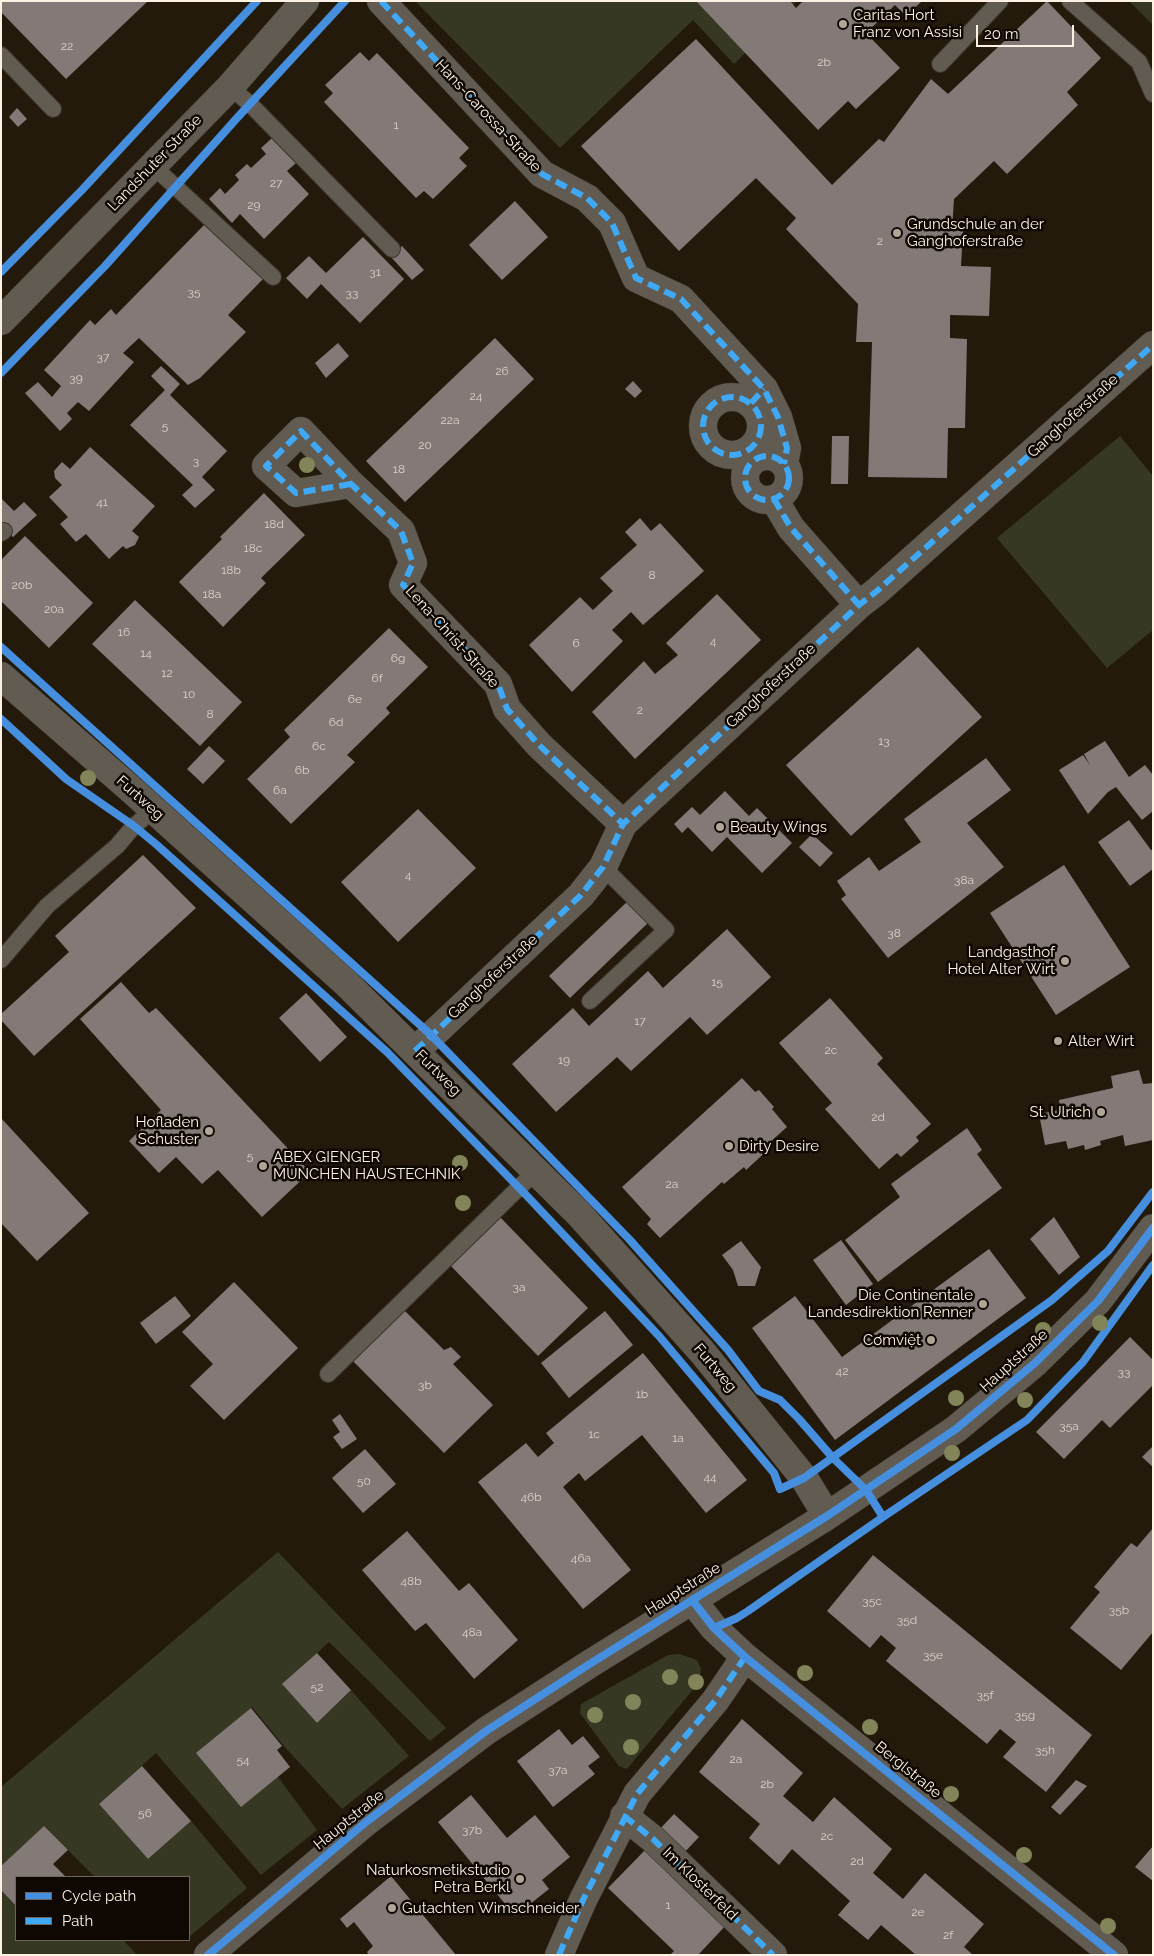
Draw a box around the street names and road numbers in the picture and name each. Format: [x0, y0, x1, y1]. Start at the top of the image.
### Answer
street label: Hans-Carossa-Straße [431, 56, 545, 176]
street label: Landshuter Straße [104, 111, 206, 215]
street label: Ganghoferstraße [1024, 371, 1122, 461]
street label: Lena-Christ-Straße [401, 582, 503, 692]
street label: Ganghoferstraße [722, 640, 820, 732]
street label: Furtweg [113, 772, 167, 824]
street label: Ganghoferstraße [444, 931, 542, 1023]
street label: Furtweg [411, 1046, 465, 1100]
street label: Hauptstraße [976, 1326, 1052, 1396]
street label: Furtweg [690, 1340, 740, 1396]
street label: Hauptstraße [642, 1559, 724, 1619]
street label: Berglstraße [871, 1738, 945, 1802]
street label: Hauptstraße [310, 1786, 388, 1854]
street label: Im Klosterfeld [659, 1844, 741, 1924]

